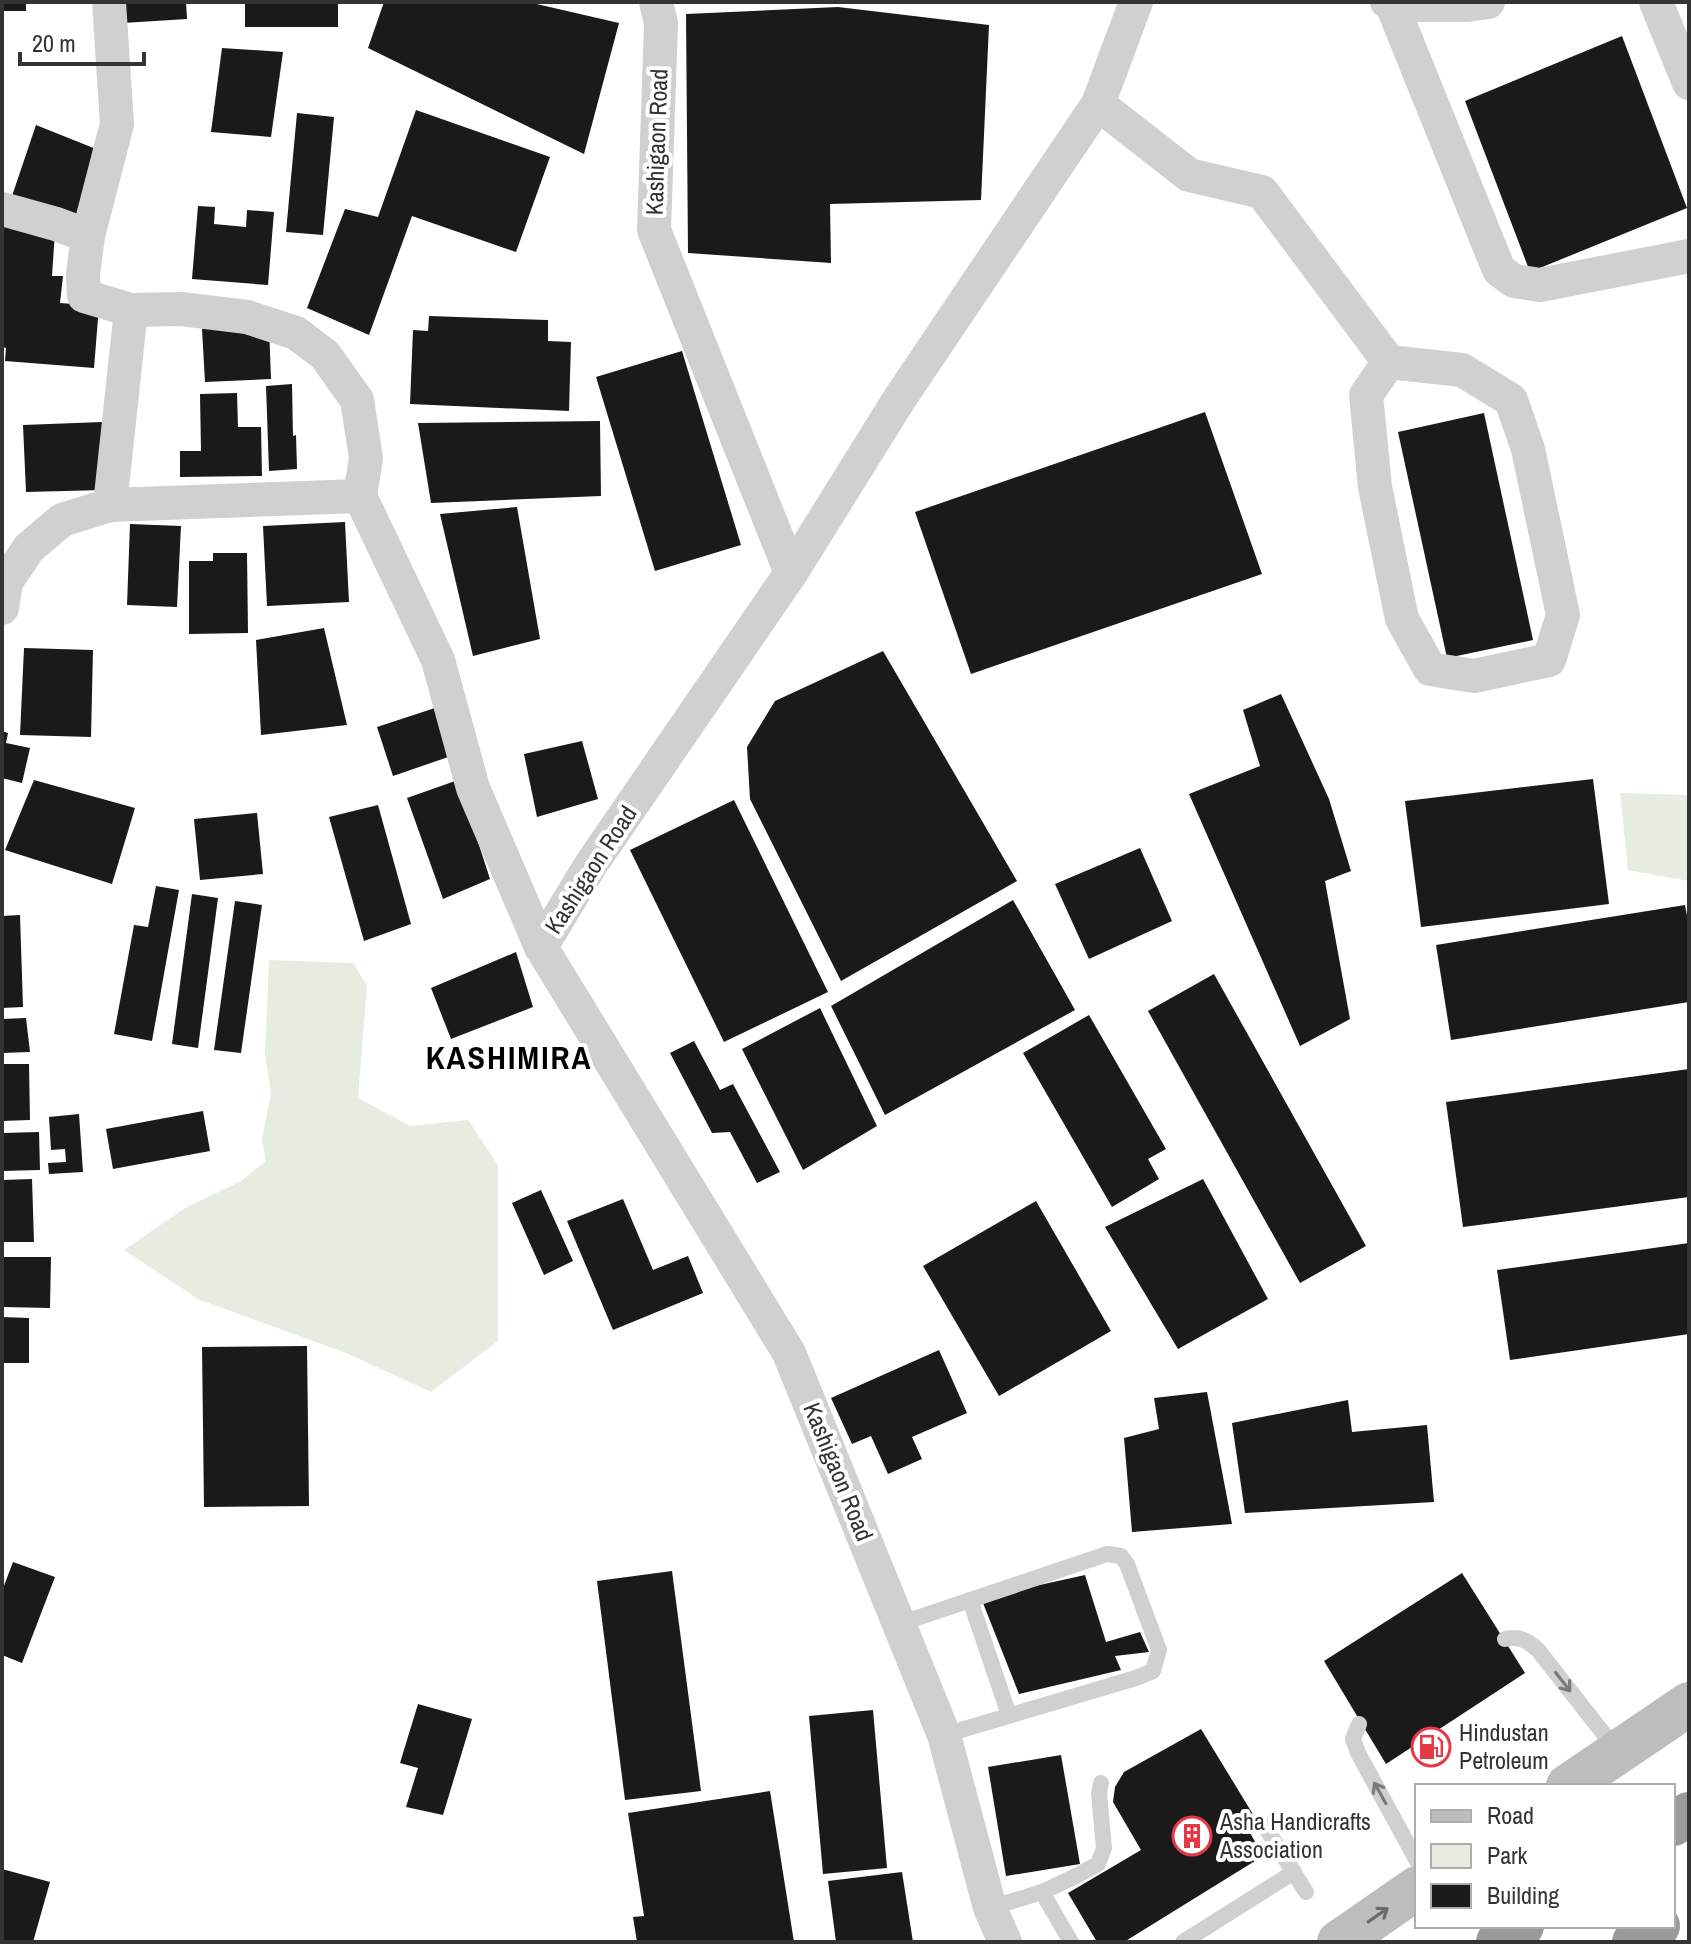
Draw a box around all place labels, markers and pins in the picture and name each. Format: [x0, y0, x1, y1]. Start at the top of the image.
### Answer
place label: Hindustan Petroleum [1459, 1716, 1549, 1776]
fuel station icon: Hindustan Petroleum [1410, 1726, 1452, 1768]
place label: Asha Handicrafts Association [1219, 1805, 1371, 1865]
building icon: Asha Handicrafts Association [1171, 1815, 1213, 1857]

